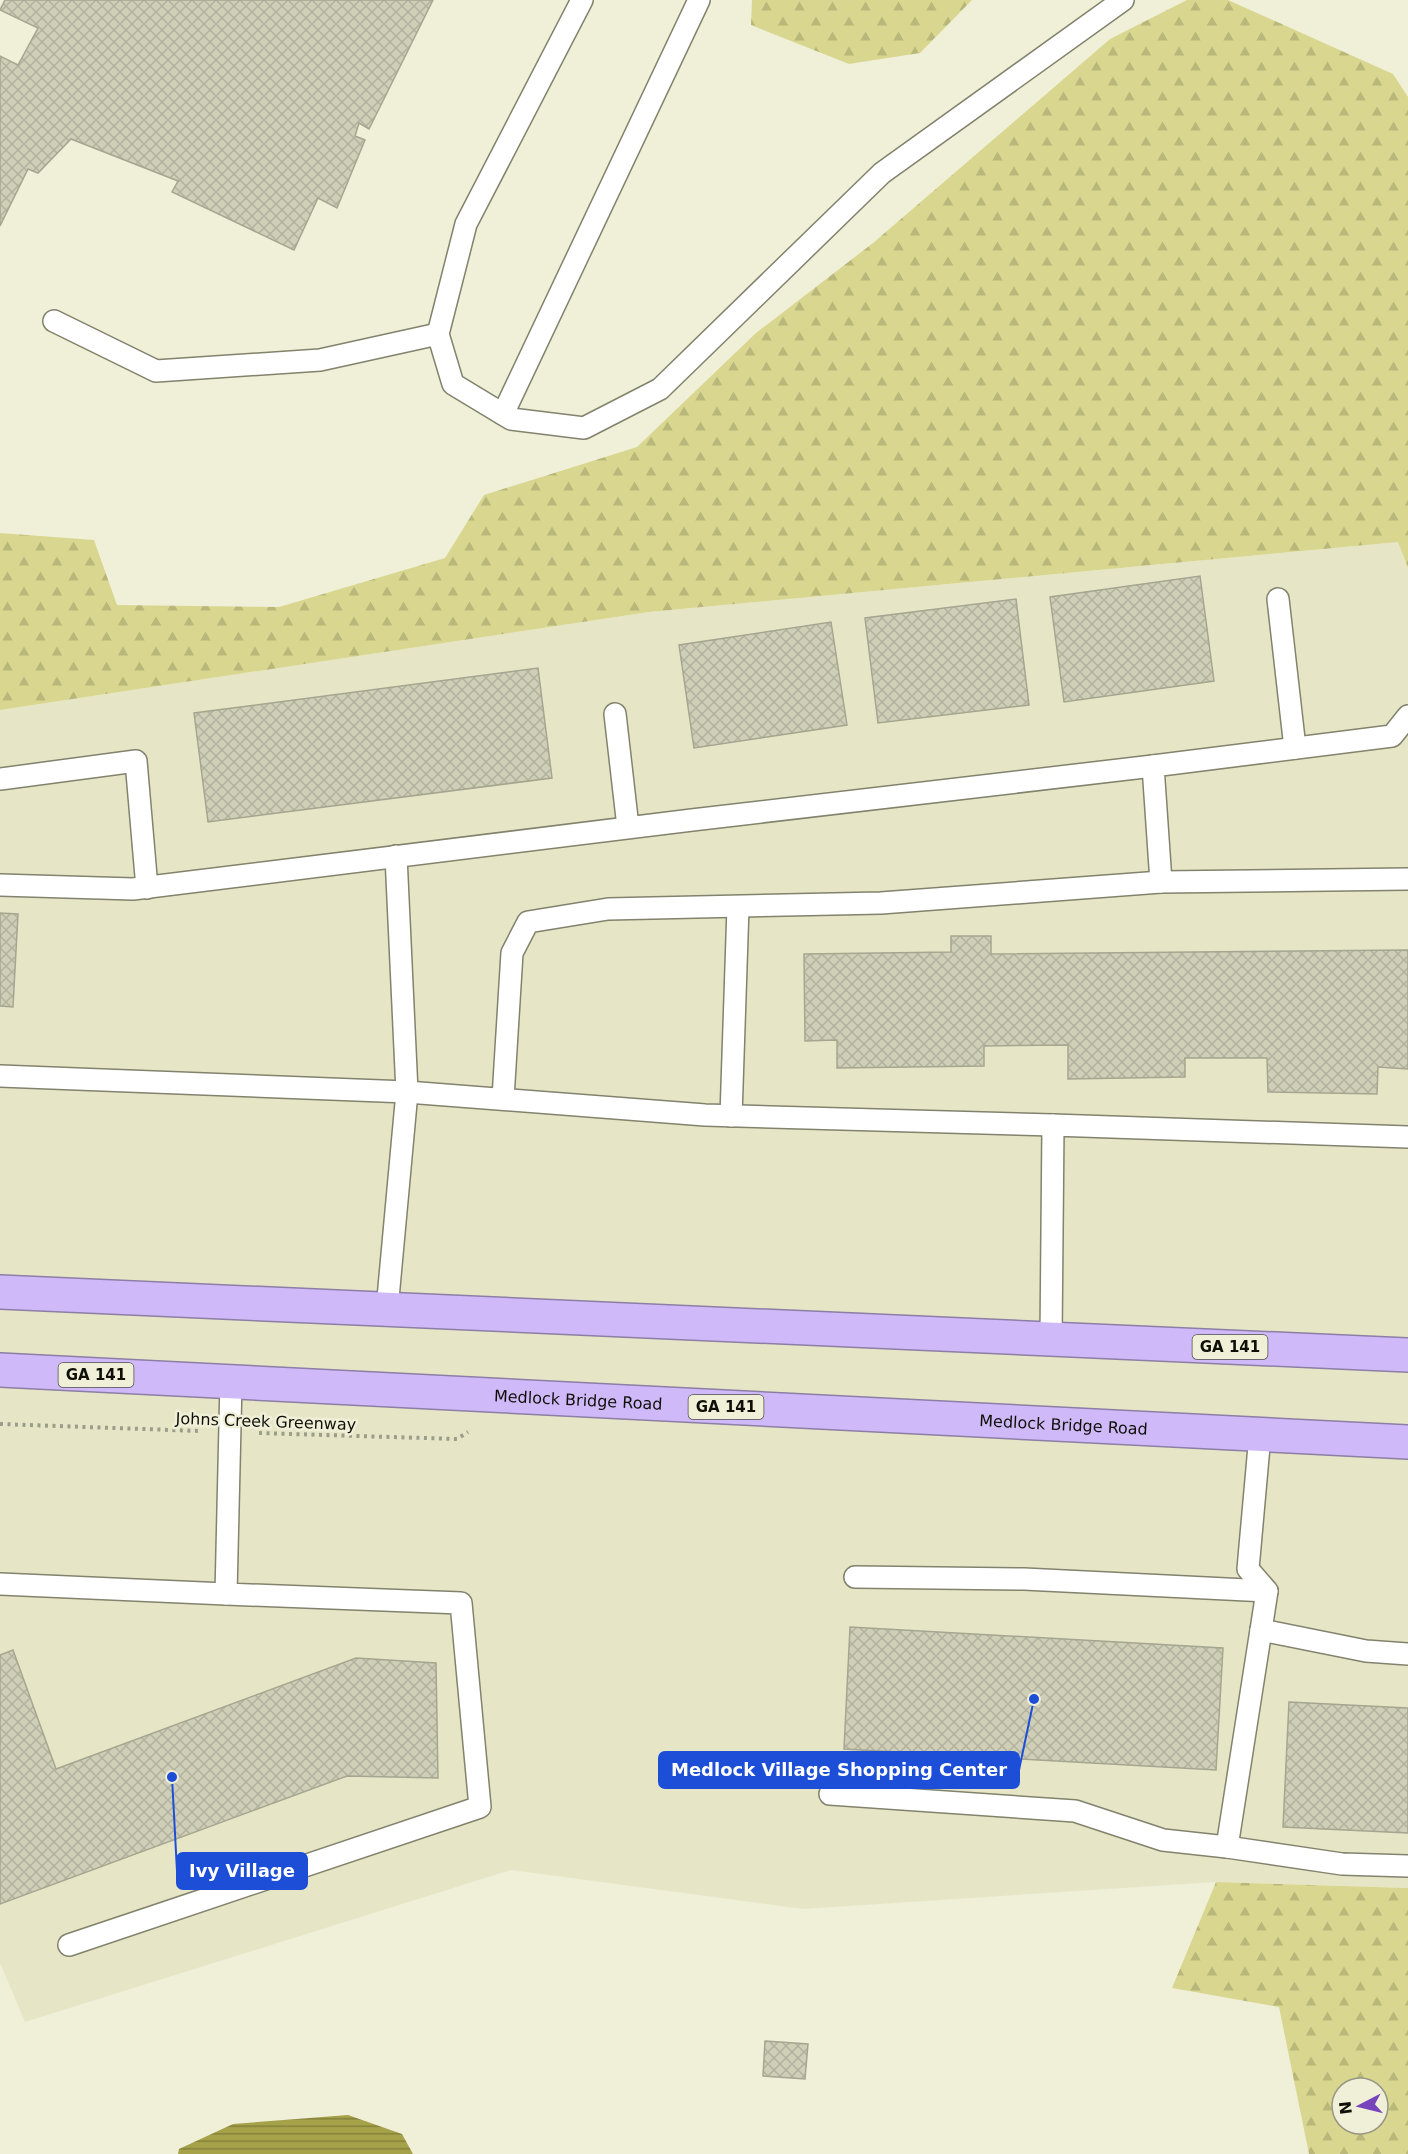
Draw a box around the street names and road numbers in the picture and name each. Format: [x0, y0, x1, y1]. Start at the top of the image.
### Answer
road number: GA 141 [1192, 1335, 1268, 1359]
road number: GA 141 [58, 1363, 134, 1387]
street label: Medlock Bridge Road [494, 1386, 663, 1414]
road number: GA 141 [688, 1395, 764, 1419]
street label: Johns Creek Greenway [174, 1409, 356, 1434]
street label: Medlock Bridge Road [979, 1411, 1148, 1439]

